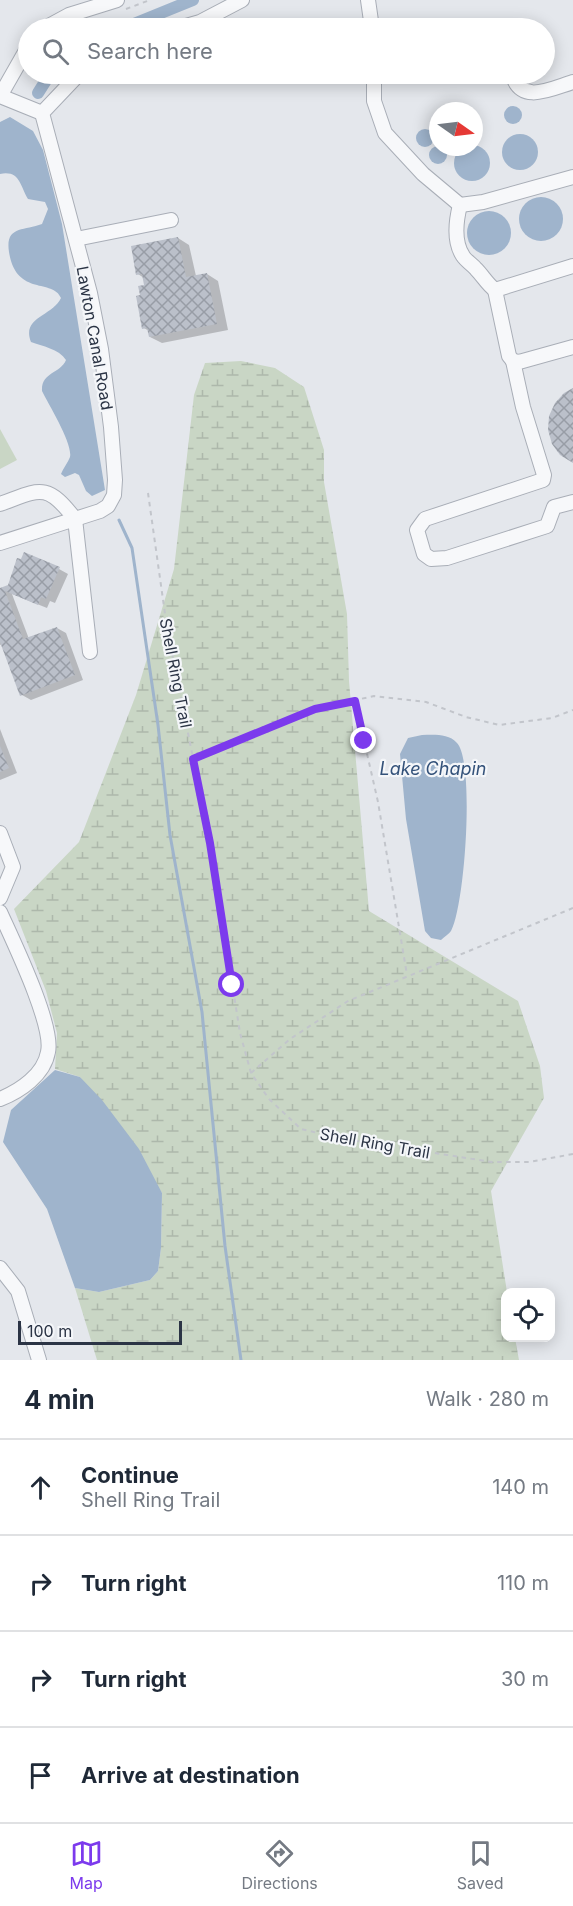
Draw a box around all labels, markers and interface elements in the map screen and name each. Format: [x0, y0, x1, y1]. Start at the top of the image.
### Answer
search box [18, 18, 555, 84]
icon: search [39, 35, 72, 68]
text: Search here [87, 38, 213, 64]
north arrow [429, 102, 483, 156]
street label: Lawton Canal Road [72, 264, 118, 412]
street label: Shell Ring Trail [156, 616, 196, 730]
route end [350, 727, 376, 753]
water label: Lake Chapin [379, 758, 487, 779]
route start [218, 971, 244, 997]
street label: Shell Ring Trail [318, 1123, 432, 1163]
map controls [501, 1288, 555, 1342]
button: locate [501, 1288, 555, 1342]
scale bar [18, 1318, 182, 1346]
text: 100 m [27, 1321, 72, 1341]
text: 4 min [24, 1384, 95, 1415]
text: Walk · 280 m [426, 1387, 549, 1411]
text: Continue [81, 1462, 179, 1488]
icon: ahead [24, 1471, 57, 1504]
text: 140 m [492, 1475, 549, 1499]
text: Shell Ring Trail [81, 1488, 220, 1512]
icon: right [24, 1567, 57, 1600]
text: Turn right [81, 1570, 187, 1596]
text: 110 m [497, 1571, 549, 1595]
icon: right [24, 1663, 57, 1696]
text: Turn right [81, 1666, 187, 1692]
text: 30 m [501, 1667, 549, 1691]
icon: arrive [24, 1759, 57, 1792]
text: Arrive at destination [81, 1762, 300, 1788]
tab: Map [69, 1837, 103, 1893]
tab: Directions [242, 1837, 318, 1893]
tab: Saved [457, 1837, 504, 1893]

